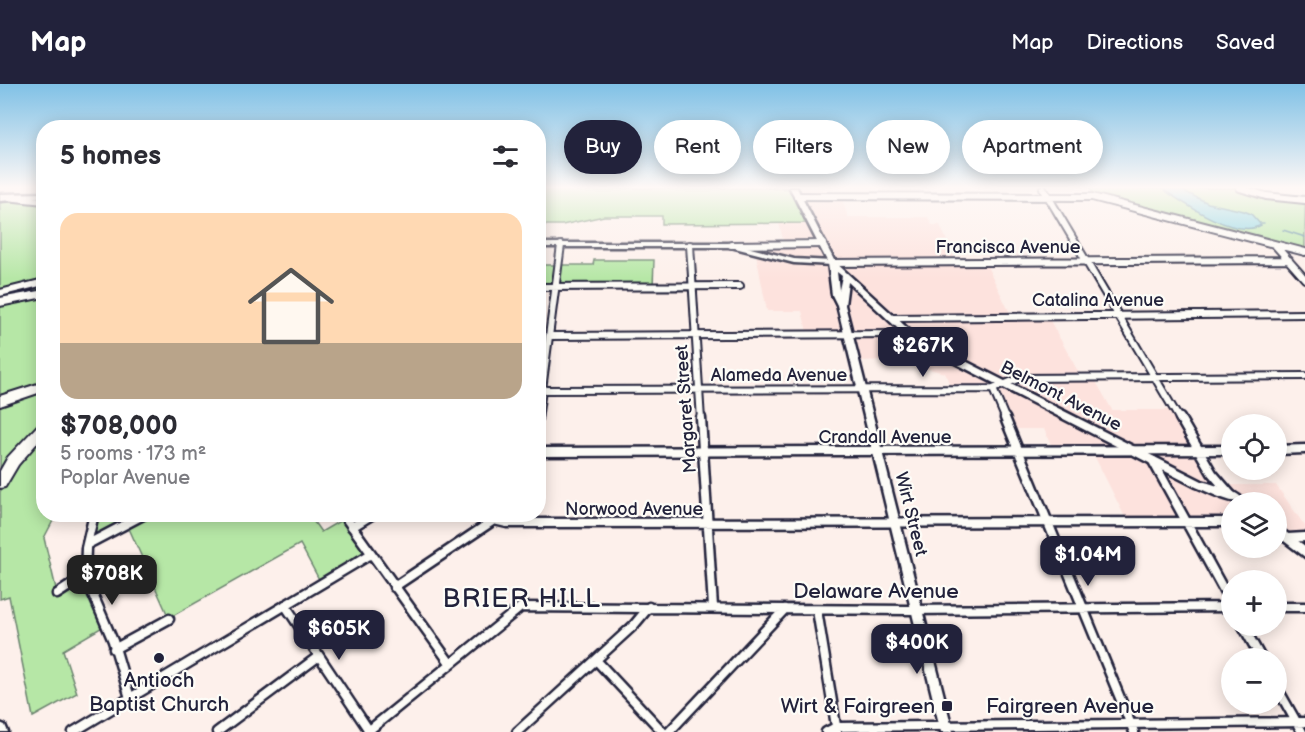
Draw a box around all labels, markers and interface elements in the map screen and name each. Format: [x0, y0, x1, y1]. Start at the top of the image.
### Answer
text: Map [30, 26, 86, 59]
text: Map [1011, 30, 1054, 55]
text: Directions [1087, 30, 1183, 55]
text: Saved [1216, 30, 1275, 55]
chip: Buy [564, 120, 642, 174]
chip: Rent [654, 120, 741, 174]
chip: Filters [753, 120, 854, 174]
chip: New [866, 120, 950, 174]
chip: Apartment [962, 120, 1103, 174]
icon: filters [489, 140, 522, 173]
text: 5 homes [60, 141, 161, 172]
street label: Francisca Avenue [936, 237, 1081, 258]
icon: home [237, 252, 345, 360]
street label: Catalina Avenue [1032, 290, 1164, 311]
pin: $267K [881, 327, 965, 378]
text: $267K [892, 334, 954, 358]
street label: Margaret Street [671, 344, 701, 474]
street label: Belmont Avenue [997, 356, 1125, 436]
street label: Alameda Avenue [711, 365, 848, 386]
text: $708,000 [60, 411, 178, 442]
map controls [1221, 414, 1287, 714]
button: locate [1221, 414, 1287, 480]
street label: Crandall Avenue [818, 427, 952, 448]
text: 5 rooms · 173 m² [60, 442, 206, 466]
text: Poplar Avenue [60, 466, 190, 490]
street label: Wirt Street [890, 470, 932, 559]
button: layers [1221, 492, 1287, 558]
street label: Norwood Avenue [565, 499, 703, 520]
pin: $1.04M [1039, 536, 1137, 587]
text: $1.04M [1054, 543, 1122, 567]
pin: $708K [70, 555, 154, 606]
text: $708K [81, 562, 143, 586]
button: + [1221, 570, 1287, 636]
street label: Delaware Avenue [793, 579, 959, 604]
district label: BRIER HILL [443, 584, 601, 615]
pin: $605K [297, 610, 381, 661]
text: $605K [308, 617, 370, 641]
pin: $400K [875, 624, 959, 675]
text: $400K [885, 631, 949, 655]
button: − [1221, 648, 1287, 714]
marker: Antioch Baptist Church [152, 651, 166, 665]
place label: Antioch Baptist Church [89, 668, 229, 717]
place label: Wirt & Fairgreen [781, 694, 935, 719]
street label: Fairgreen Avenue [986, 694, 1154, 719]
marker: Wirt & Fairgreen [940, 699, 954, 713]

